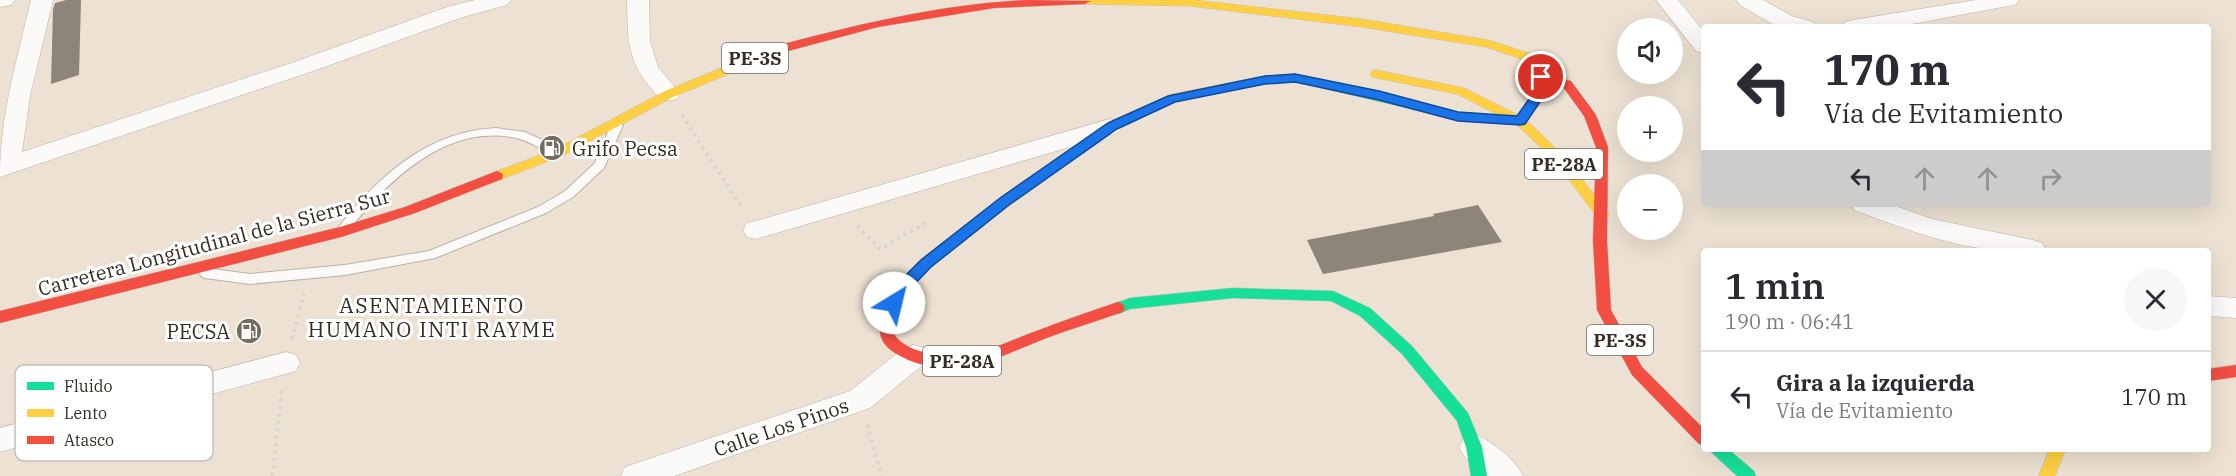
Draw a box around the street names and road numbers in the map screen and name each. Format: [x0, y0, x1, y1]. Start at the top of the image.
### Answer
road number: PE-3S [722, 43, 788, 73]
road number: PE-28A [1525, 149, 1603, 179]
street label: Carretera Longitudinal de la Sierra Sur [35, 182, 393, 302]
road number: PE-3S [1587, 325, 1653, 355]
road number: PE-28A [923, 346, 1001, 376]
street label: Calle Los Pinos [710, 391, 852, 463]

